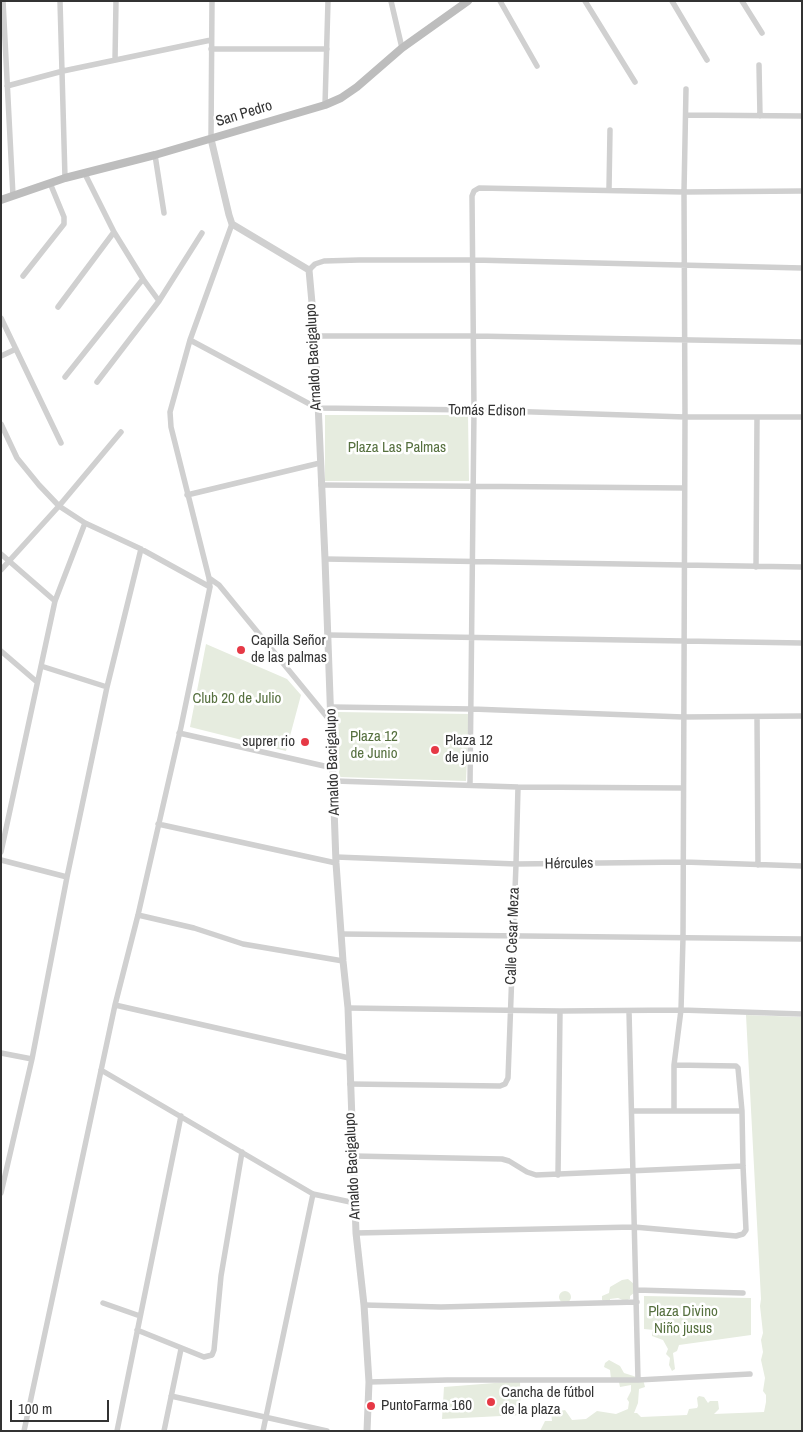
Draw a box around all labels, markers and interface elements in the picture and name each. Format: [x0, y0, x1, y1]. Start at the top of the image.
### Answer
street label: San Pedro [214, 97, 274, 131]
street label: Arnaldo Bacigalupo [302, 303, 326, 411]
street label: Tomás Edison [448, 401, 526, 421]
park label: Plaza Las Palmas [348, 439, 446, 457]
place label: Capilla Señor de las palmas [251, 632, 327, 667]
marker: Capilla Señor de las palmas [235, 644, 247, 656]
park label: Club 20 de Julio [193, 690, 281, 708]
street label: Arnaldo Bacigalupo [322, 708, 344, 816]
park label: Plaza 12 de Junio [350, 728, 398, 763]
place label: Plaza 12 de junio [445, 732, 493, 767]
place label: suprer rio [242, 733, 295, 751]
marker: suprer rio [299, 736, 311, 748]
marker: Plaza 12 de junio [429, 744, 441, 756]
street label: Hércules [545, 855, 593, 873]
street label: Calle Cesar Meza [502, 887, 524, 985]
street label: Arnaldo Bacigalupo [341, 1112, 365, 1220]
park label: Plaza Divino Niño jusus [648, 1303, 718, 1338]
place label: Cancha de fútbol de la plaza [501, 1384, 594, 1419]
scale bar [12, 1390, 111, 1422]
marker: Cancha de fútbol de la plaza [485, 1396, 497, 1408]
place label: PuntoFarma 160 [381, 1397, 472, 1415]
text: 100 m [18, 1398, 52, 1419]
marker: PuntoFarma 160 [365, 1400, 377, 1412]

